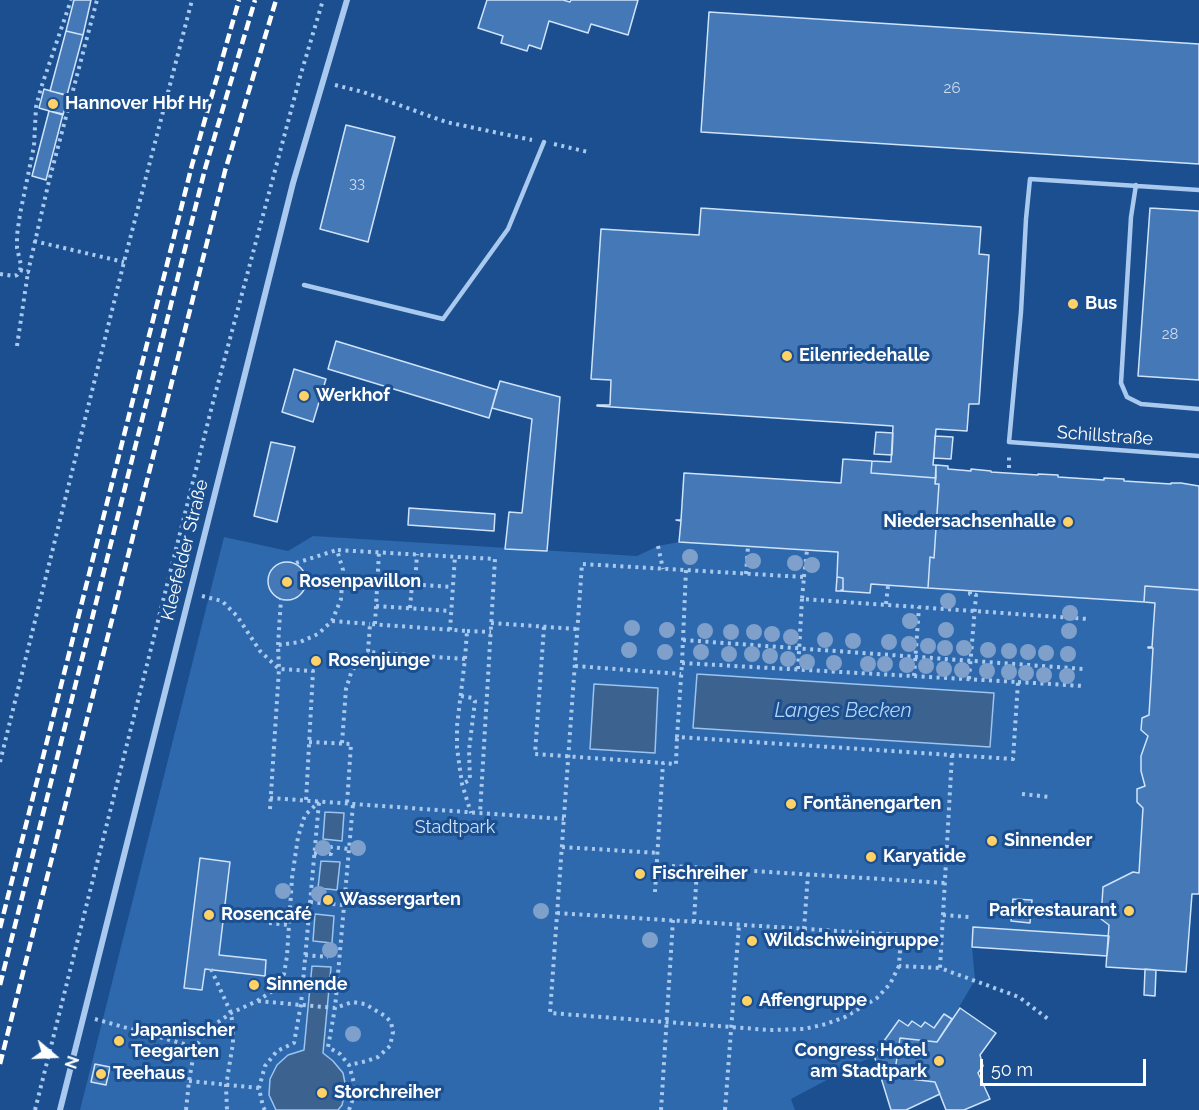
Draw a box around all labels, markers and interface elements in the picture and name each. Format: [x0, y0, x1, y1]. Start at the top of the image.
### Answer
house number: 26 [944, 79, 960, 97]
place label: Hannover Hbf Hr [65, 93, 209, 115]
marker: Hannover Hbf Hr [46, 97, 60, 111]
house number: 33 [349, 174, 365, 192]
place label: Bus [1085, 293, 1117, 315]
marker: Bus [1066, 297, 1080, 311]
house number: 28 [1162, 325, 1178, 343]
place label: Eilenriedehalle [799, 345, 930, 367]
marker: Eilenriedehalle [780, 349, 794, 363]
place label: Werkhof [316, 385, 390, 407]
marker: Werkhof [297, 389, 311, 403]
street label: Schillstraße [1056, 422, 1154, 450]
street label: Kleefelder Straße [157, 477, 213, 623]
place label: Niedersachsenhalle [883, 511, 1056, 533]
marker: Niedersachsenhalle [1061, 515, 1075, 529]
place label: Rosenpavillon [299, 571, 421, 593]
marker: Rosenpavillon [280, 575, 294, 589]
place label: Rosenjunge [328, 650, 430, 672]
marker: Rosenjunge [309, 654, 323, 668]
water label: Langes Becken [774, 699, 912, 723]
place label: Fontänengarten [803, 793, 941, 815]
marker: Fontänengarten [784, 797, 798, 811]
park label: Stadtpark [415, 817, 495, 839]
place label: Sinnender [1004, 830, 1092, 852]
marker: Sinnender [985, 834, 999, 848]
place label: Karyatide [883, 846, 966, 868]
marker: Karyatide [864, 850, 878, 864]
place label: Fischreiher [652, 863, 748, 885]
marker: Fischreiher [633, 867, 647, 881]
place label: Wassergarten [340, 889, 461, 911]
marker: Wassergarten [321, 893, 335, 907]
place label: Parkrestaurant [989, 900, 1117, 922]
place label: Rosencafé [221, 904, 312, 926]
marker: Parkrestaurant [1122, 904, 1136, 918]
marker: Rosencafé [202, 908, 216, 922]
place label: Wildschweingruppe [764, 930, 939, 952]
marker: Wildschweingruppe [745, 934, 759, 948]
place label: Sinnende [266, 974, 347, 996]
marker: Sinnende [247, 978, 261, 992]
place label: Affengruppe [759, 990, 867, 1012]
marker: Affengruppe [740, 994, 754, 1008]
place label: Japanischer Teegarten [131, 1020, 235, 1062]
north arrow [24, 1026, 84, 1086]
marker: Japanischer Teegarten [112, 1034, 126, 1048]
place label: Congress Hotel am Stadtpark [794, 1040, 927, 1082]
scale bar [983, 1047, 1150, 1085]
text: N [61, 1053, 82, 1071]
marker: Congress Hotel am Stadtpark [932, 1054, 946, 1068]
text: 50 m [991, 1059, 1033, 1080]
place label: Teehaus [113, 1063, 185, 1085]
marker: Teehaus [94, 1067, 108, 1081]
place label: Storchreiher [334, 1082, 441, 1104]
marker: Storchreiher [315, 1086, 329, 1100]

